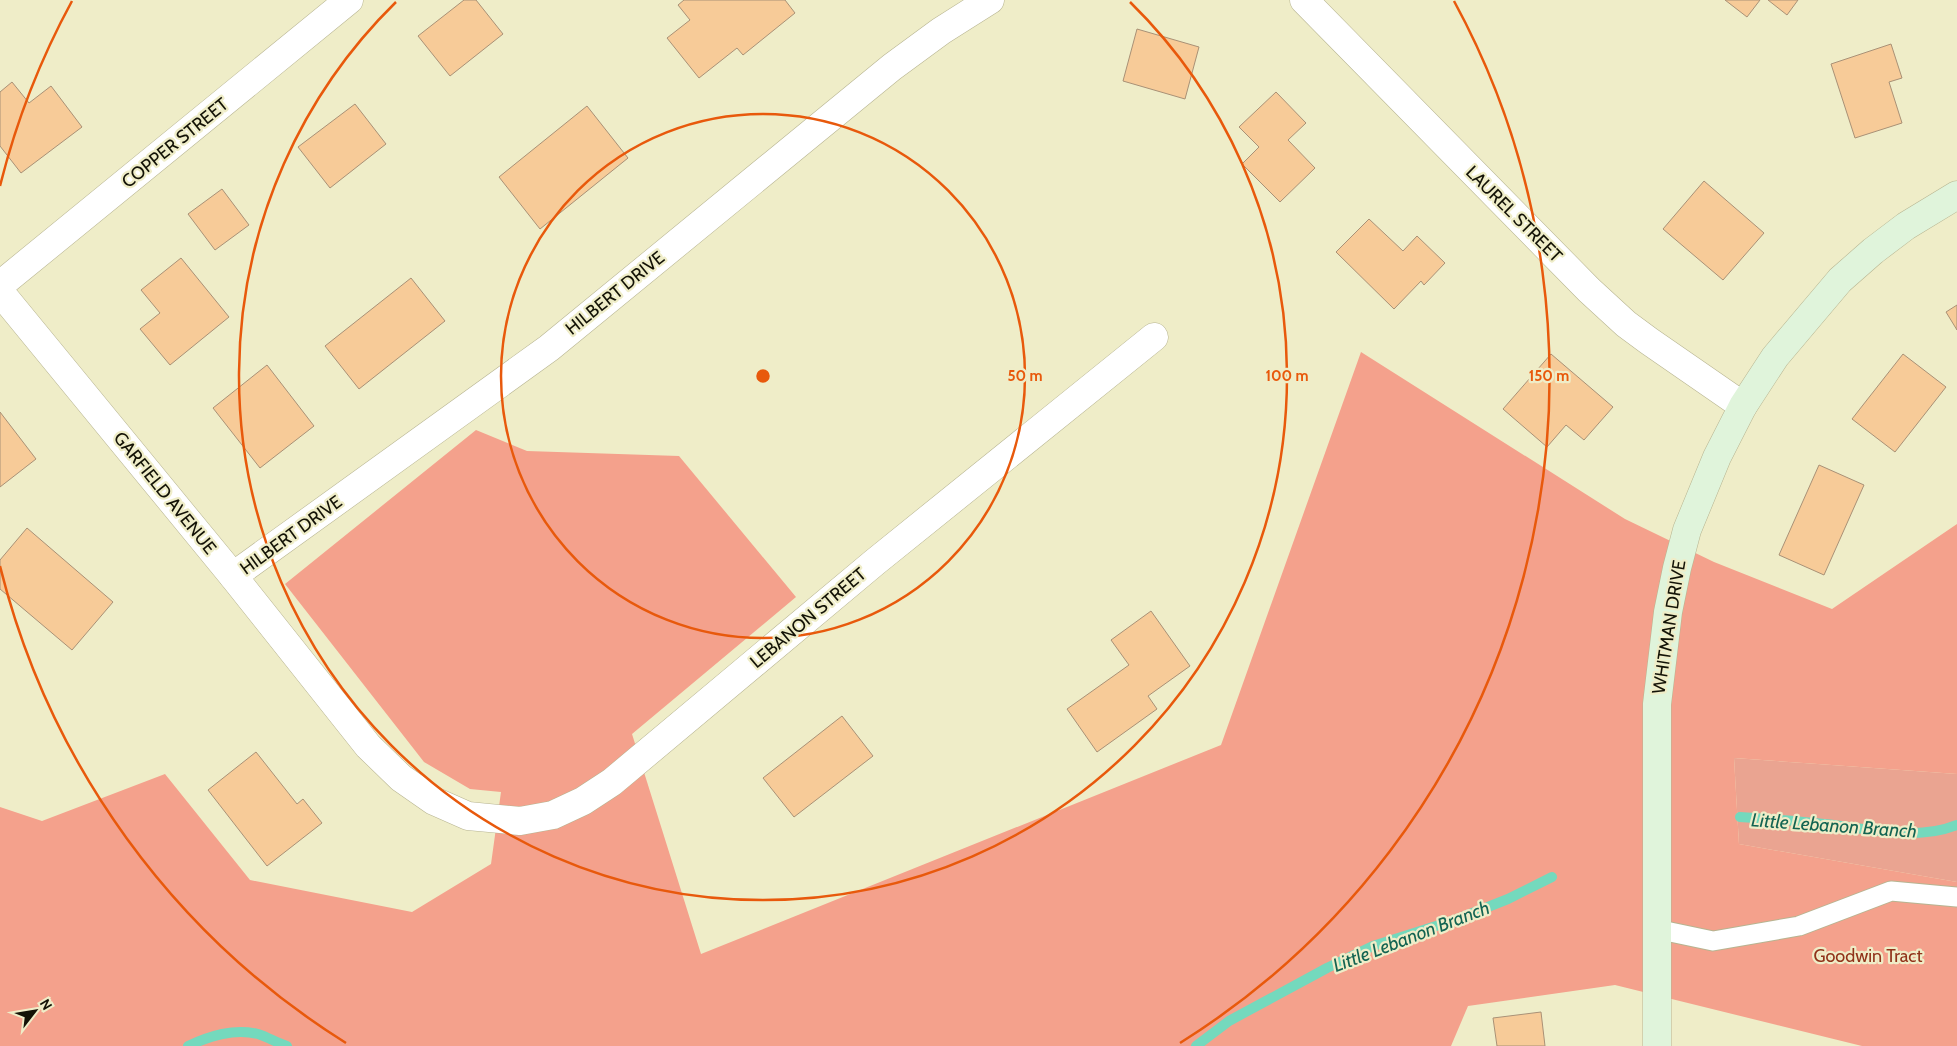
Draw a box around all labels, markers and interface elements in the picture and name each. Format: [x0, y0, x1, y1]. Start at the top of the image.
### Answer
street label: COPPER STREET [117, 93, 233, 193]
street label: LAUREL STREET [1461, 161, 1567, 267]
street label: HILBERT DRIVE [561, 246, 669, 340]
centre of rings [754, 367, 772, 385]
text: 50 m [1007, 367, 1043, 385]
text: 100 m [1265, 367, 1309, 385]
text: 150 m [1529, 367, 1569, 385]
street label: GARFIELD AVENUE [109, 427, 221, 559]
street label: HILBERT DRIVE [236, 491, 346, 579]
street label: WHITMAN DRIVE [1648, 558, 1690, 696]
street label: LEBANON STREET [746, 563, 871, 673]
water label: Little Lebanon Branch [1750, 808, 1918, 843]
water label: Little Lebanon Branch [1330, 896, 1493, 977]
park label: Goodwin Tract [1813, 945, 1923, 967]
north arrow [10, 986, 60, 1036]
text: N [36, 995, 56, 1013]

